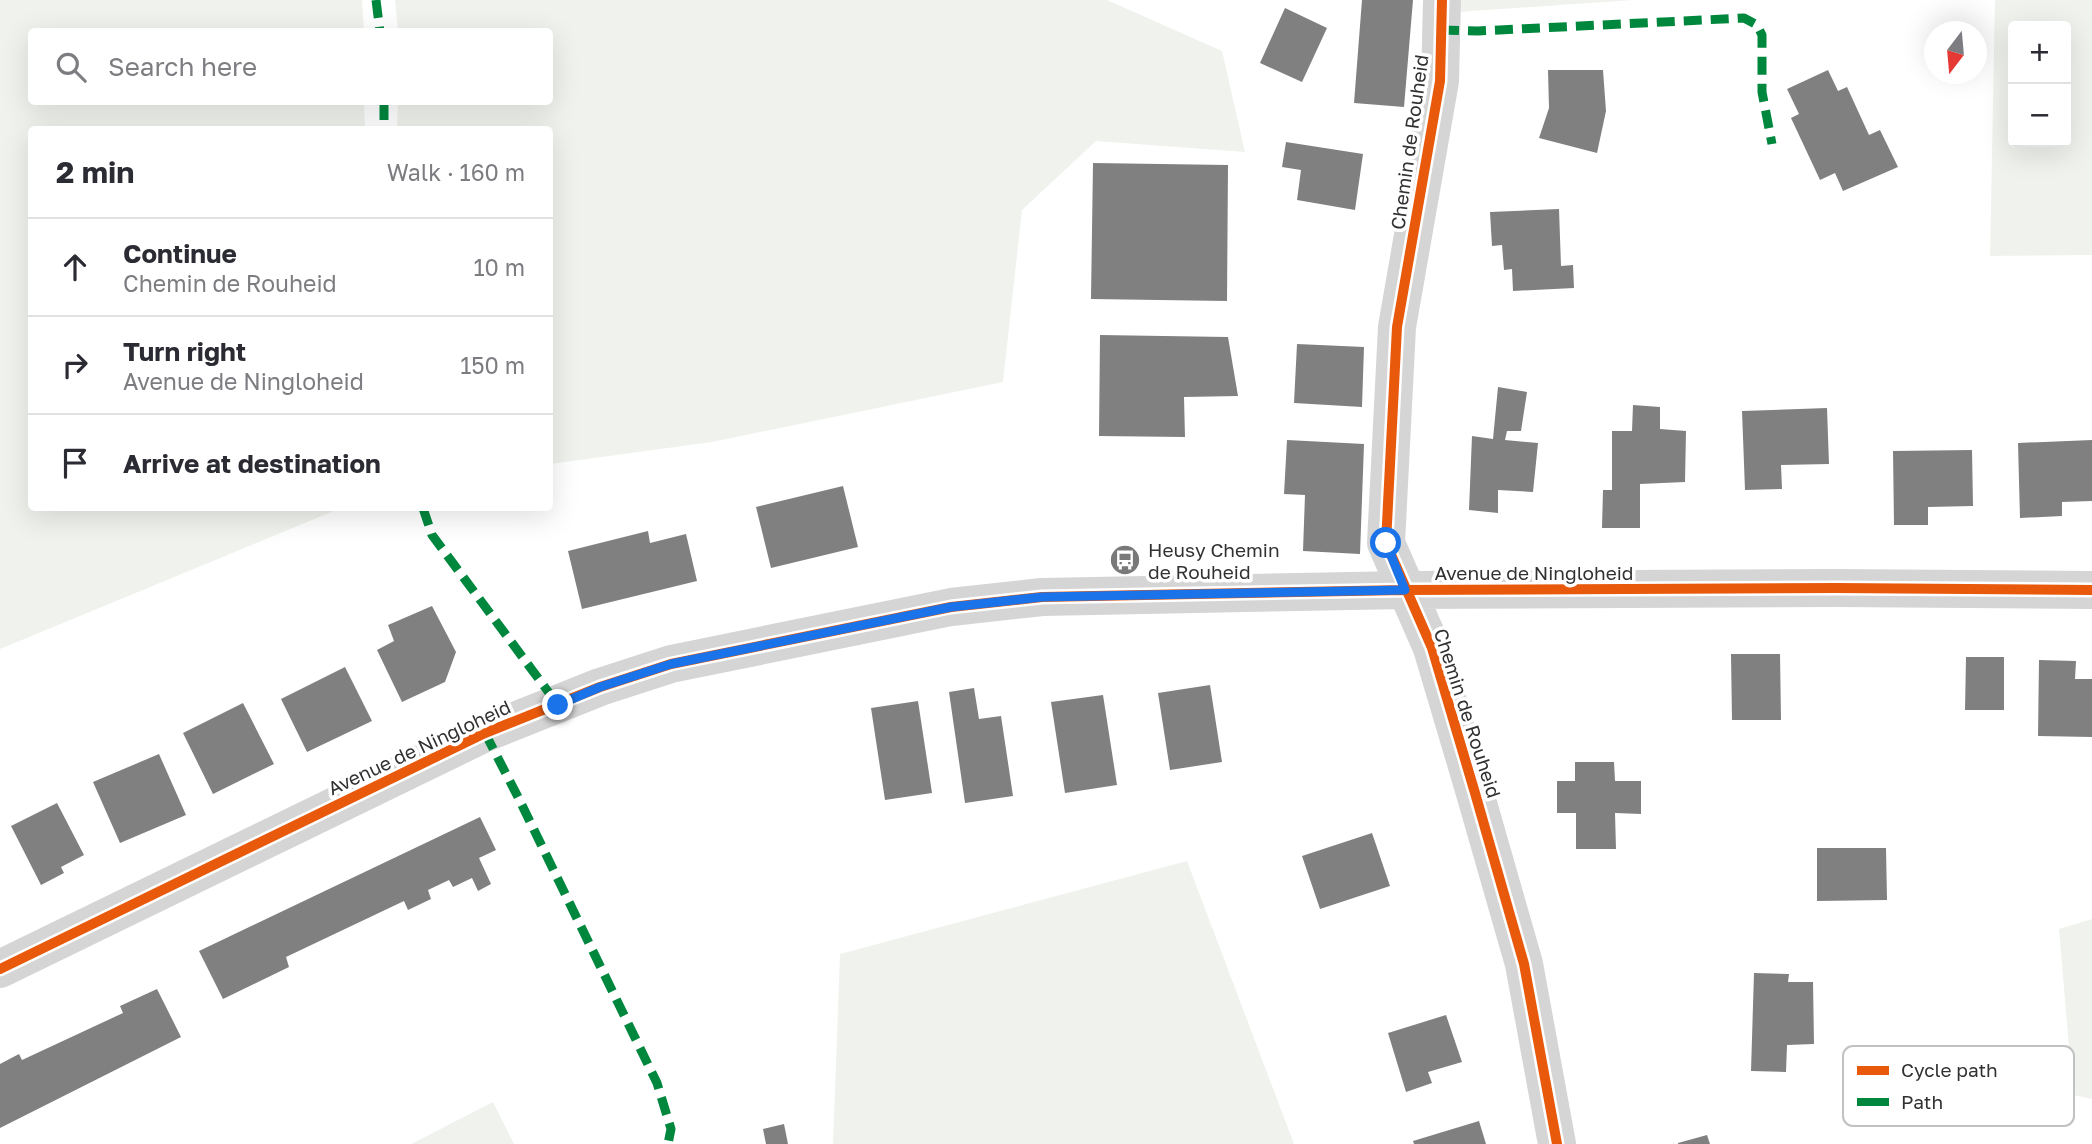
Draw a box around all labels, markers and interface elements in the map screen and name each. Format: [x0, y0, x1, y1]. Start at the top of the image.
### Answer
north arrow [1924, 21, 1987, 84]
map controls [2008, 21, 2071, 147]
button: + [2008, 21, 2071, 84]
search box [28, 28, 553, 105]
icon: search [52, 48, 90, 86]
text: Search here [108, 51, 257, 82]
street label: Chemin de Rouheid [1385, 53, 1433, 231]
button: − [2008, 84, 2071, 147]
text: 2 min [56, 154, 134, 190]
text: Walk · 160 m [387, 158, 525, 186]
text: Continue [123, 238, 237, 269]
icon: ahead [56, 248, 94, 286]
text: 10 m [473, 253, 525, 281]
text: Chemin de Rouheid [123, 269, 337, 297]
text: Turn right [123, 336, 246, 367]
icon: right [56, 346, 94, 384]
text: 150 m [460, 351, 525, 379]
text: Avenue de Ningloheid [123, 367, 364, 395]
icon: arrive [56, 444, 94, 482]
text: Arrive at destination [123, 448, 381, 479]
route start [1370, 527, 1401, 558]
place label: Heusy Chemin de Rouheid [1148, 538, 1280, 583]
bus stop icon: Heusy Chemin de Rouheid [1108, 543, 1142, 577]
street label: Avenue de Ningloheid [1435, 561, 1633, 584]
street label: Chemin de Rouheid [1430, 626, 1506, 800]
route end [542, 689, 573, 720]
street label: Avenue de Ningloheid [324, 695, 514, 799]
legend [1843, 1046, 2074, 1126]
text: Cycle path [1901, 1058, 1998, 1081]
text: Path [1901, 1090, 1943, 1113]

